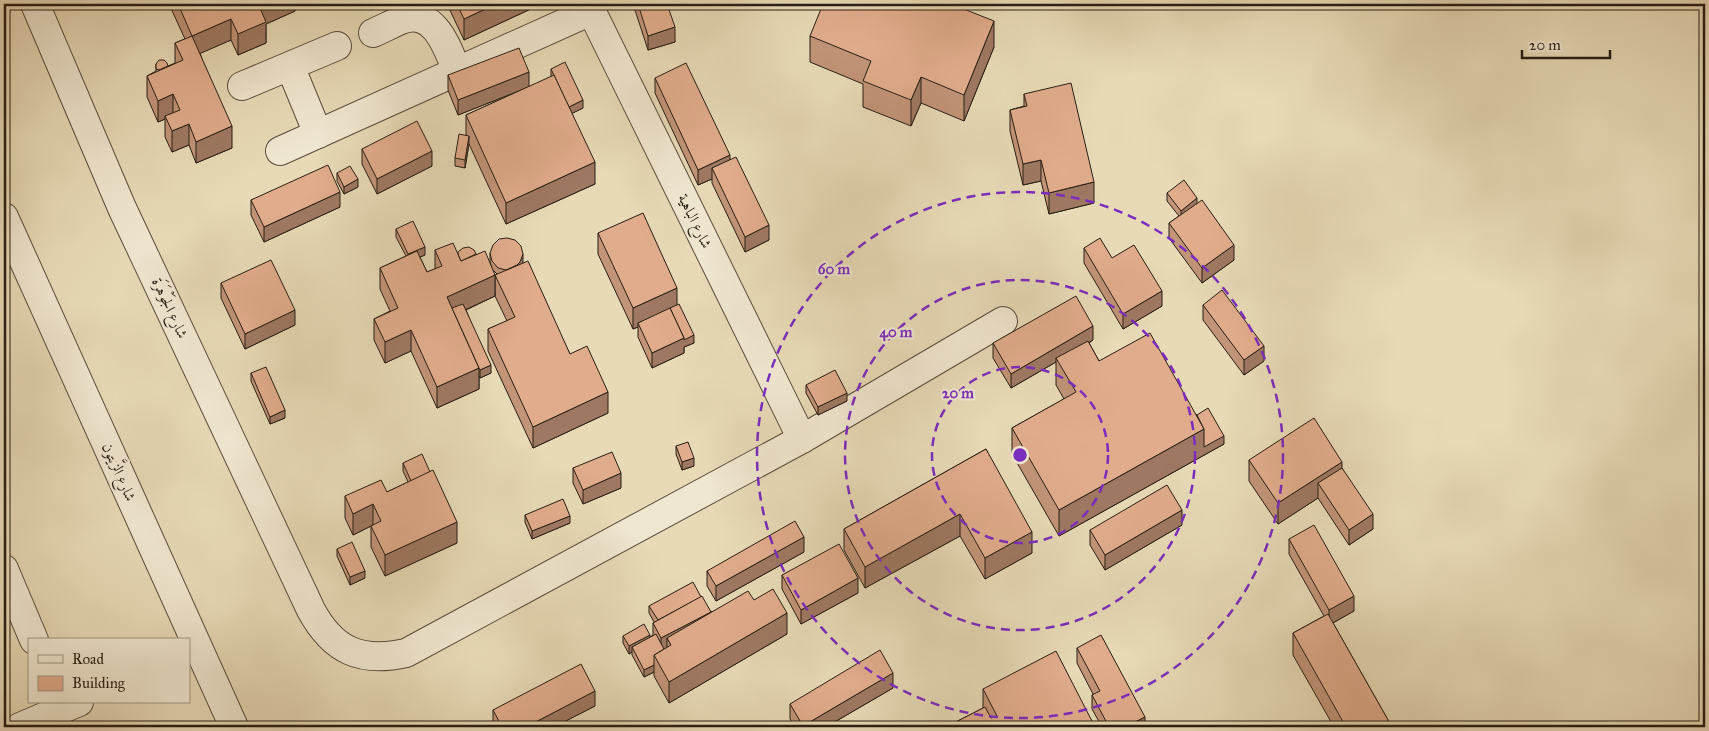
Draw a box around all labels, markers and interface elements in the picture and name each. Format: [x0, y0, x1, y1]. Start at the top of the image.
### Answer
scale bar [1522, 28, 1609, 60]
text: 20 m [1529, 36, 1561, 54]
street label: شارع الباهية [671, 191, 716, 253]
text: 60 m [818, 260, 851, 278]
street label: شارع الجَوْهَرَة [145, 274, 194, 343]
text: 40 m [880, 323, 913, 342]
text: 20 m [942, 384, 974, 402]
street label: شارع الزَّيتون [94, 438, 143, 506]
centre of rings [1011, 446, 1029, 464]
legend [28, 638, 190, 704]
text: Road [72, 650, 104, 668]
text: Building [72, 674, 126, 692]

